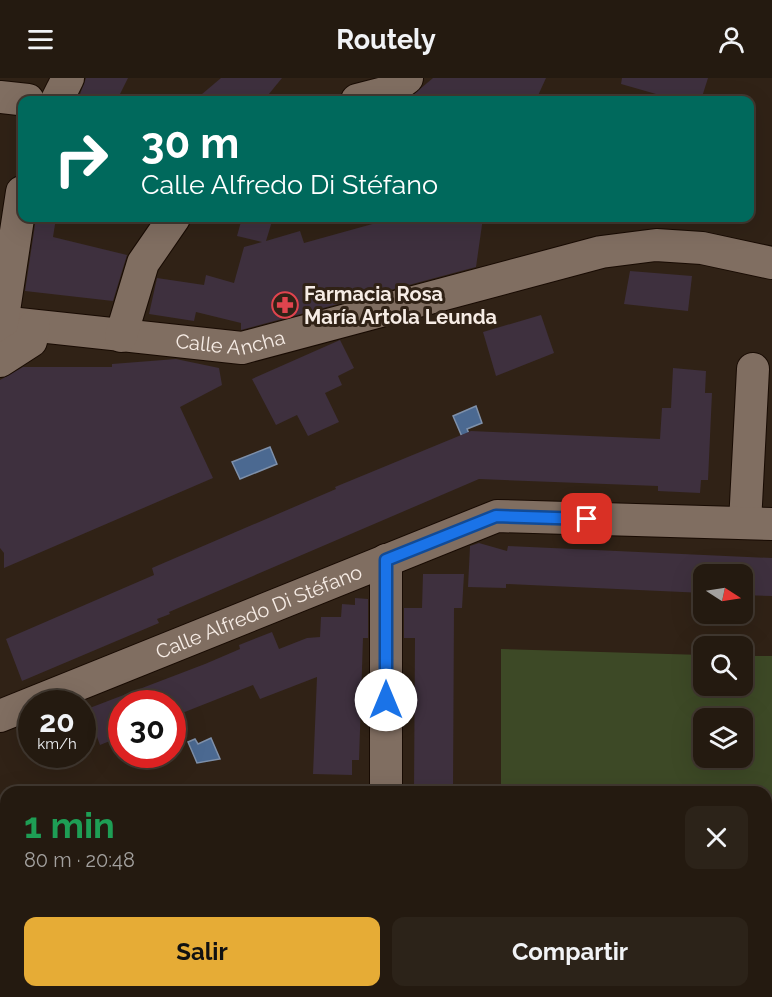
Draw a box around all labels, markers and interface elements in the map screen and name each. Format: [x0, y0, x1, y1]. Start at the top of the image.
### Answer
icon: menu [24, 23, 57, 56]
icon: person [715, 23, 748, 56]
text: Routely [336, 24, 436, 55]
text: 30 m [141, 119, 239, 168]
icon: right [42, 120, 120, 198]
text: Calle Alfredo Di Stéfano [141, 169, 438, 200]
place label: Farmacia Rosa María Artola Leunda [304, 282, 497, 329]
pharmacy icon: Farmacia Rosa María Artola Leunda [270, 290, 300, 320]
street label: Calle Ancha [174, 325, 287, 360]
pin [561, 493, 612, 544]
icon: arrive [570, 502, 603, 535]
street label: Calle Alfredo Di Stéfano [152, 560, 366, 664]
north arrow [693, 564, 753, 624]
map controls [693, 564, 753, 768]
button: search [693, 636, 753, 696]
position arrow [354, 668, 418, 732]
speed limit sign: 30 [108, 690, 186, 768]
text: 20 [39, 704, 75, 739]
button: layers [693, 708, 753, 768]
text: km/h [37, 735, 77, 753]
text: 1 min [24, 804, 115, 846]
button: close [685, 806, 748, 869]
text: 80 m · 20:48 [24, 848, 135, 872]
button: Salir [24, 917, 380, 986]
button: Compartir [392, 917, 748, 986]

